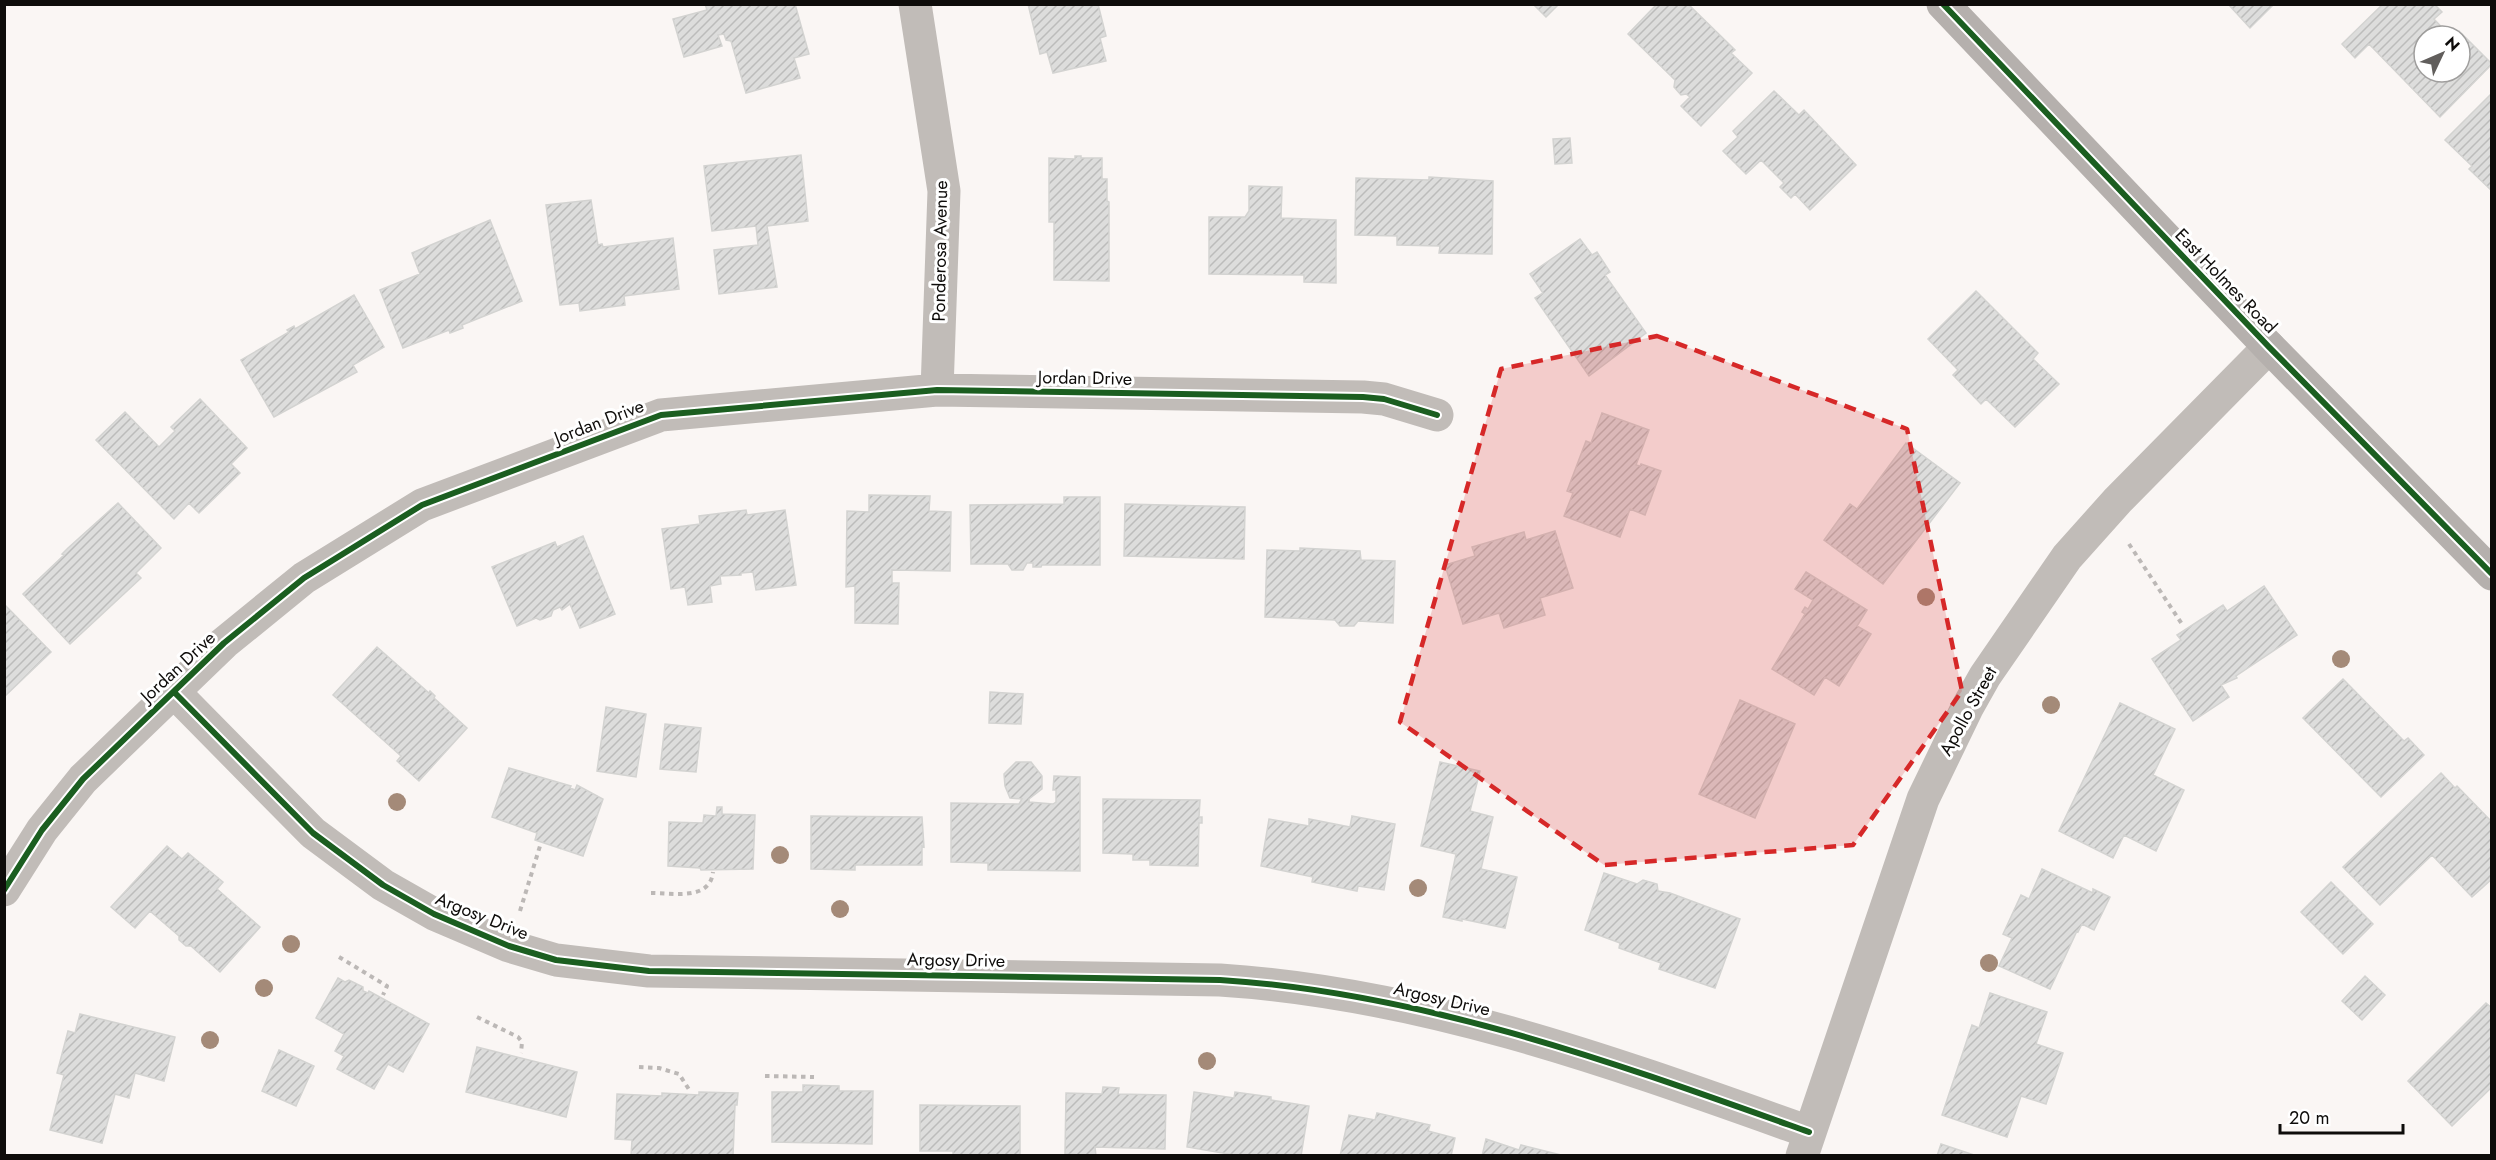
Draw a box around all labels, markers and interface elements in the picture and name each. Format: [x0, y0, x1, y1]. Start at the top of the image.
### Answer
north arrow [2412, 24, 2472, 84]
text: N [2440, 31, 2465, 56]
street label: Ponderosa Avenue [926, 180, 954, 322]
street label: East Holmes Road [2169, 223, 2283, 339]
street label: Jordan Drive [1036, 364, 1132, 392]
street label: Jordan Drive [549, 393, 648, 452]
street label: Jordan Drive [133, 625, 221, 710]
street label: Apollo Street [1933, 661, 2004, 760]
street label: Argosy Drive [432, 886, 532, 946]
street label: Argosy Drive [907, 946, 1005, 974]
street label: Argosy Drive [1391, 975, 1493, 1023]
scale bar [2280, 1097, 2403, 1135]
text: 20 m [2289, 1105, 2329, 1131]

